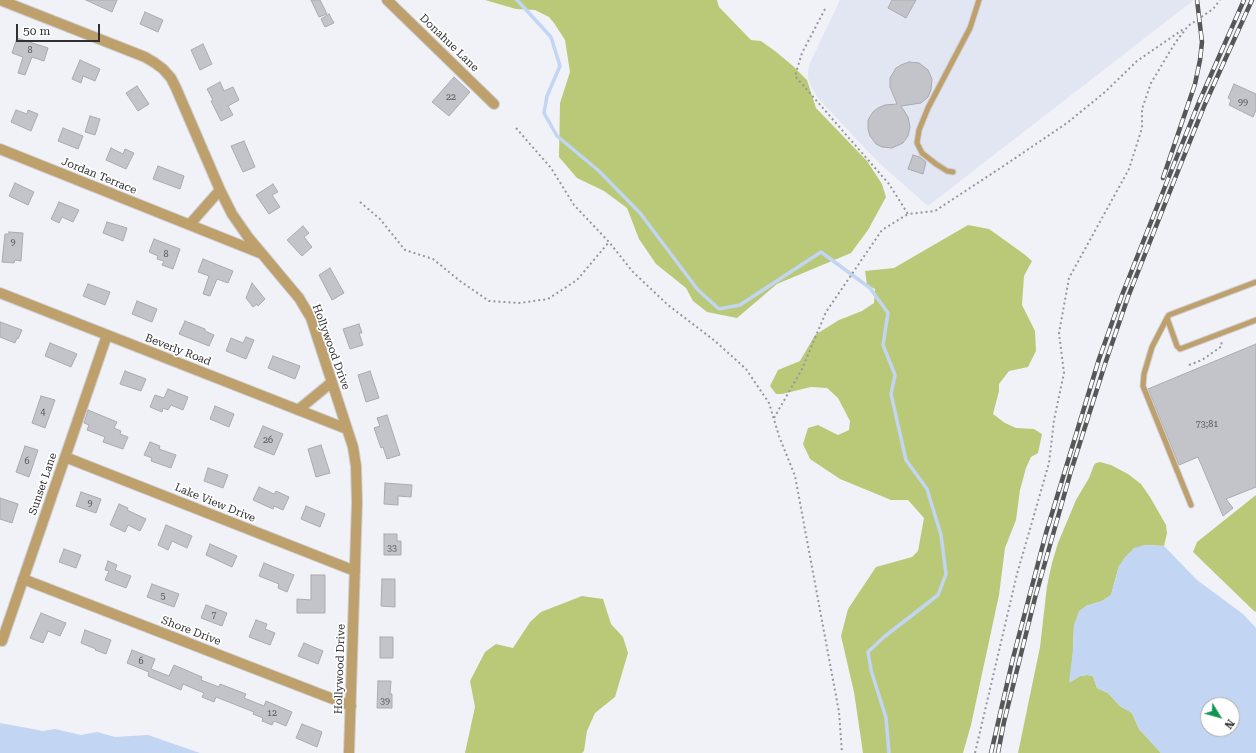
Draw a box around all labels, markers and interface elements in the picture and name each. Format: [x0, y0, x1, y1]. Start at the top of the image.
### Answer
street label: Donahue Lane [417, 11, 481, 75]
scale bar [18, 16, 102, 42]
text: 50 m [23, 24, 50, 38]
house number: 8 [27, 45, 33, 55]
house number: 22 [446, 92, 456, 102]
house number: 99 [1238, 97, 1248, 107]
street label: Jordan Terrace [60, 155, 138, 197]
house number: 9 [10, 237, 16, 247]
house number: 8 [163, 249, 169, 259]
street label: Hollywood Drive [309, 302, 353, 392]
street label: Beverly Road [143, 331, 213, 369]
house number: 4 [40, 407, 46, 417]
house number: 73;81 [1196, 419, 1218, 429]
house number: 26 [263, 435, 273, 445]
street label: Sunset Lane [26, 451, 60, 517]
house number: 6 [24, 456, 30, 466]
street label: Lake View Drive [173, 481, 257, 525]
house number: 9 [87, 498, 93, 508]
house number: 33 [387, 543, 397, 553]
house number: 5 [160, 591, 166, 601]
house number: 7 [211, 610, 217, 620]
street label: Shore Drive [159, 614, 223, 648]
street label: Hollywood Drive [332, 624, 348, 714]
house number: 6 [138, 656, 144, 666]
house number: 39 [380, 696, 390, 706]
north arrow [1200, 697, 1240, 737]
house number: 12 [267, 708, 277, 718]
text: N [1221, 717, 1237, 731]

